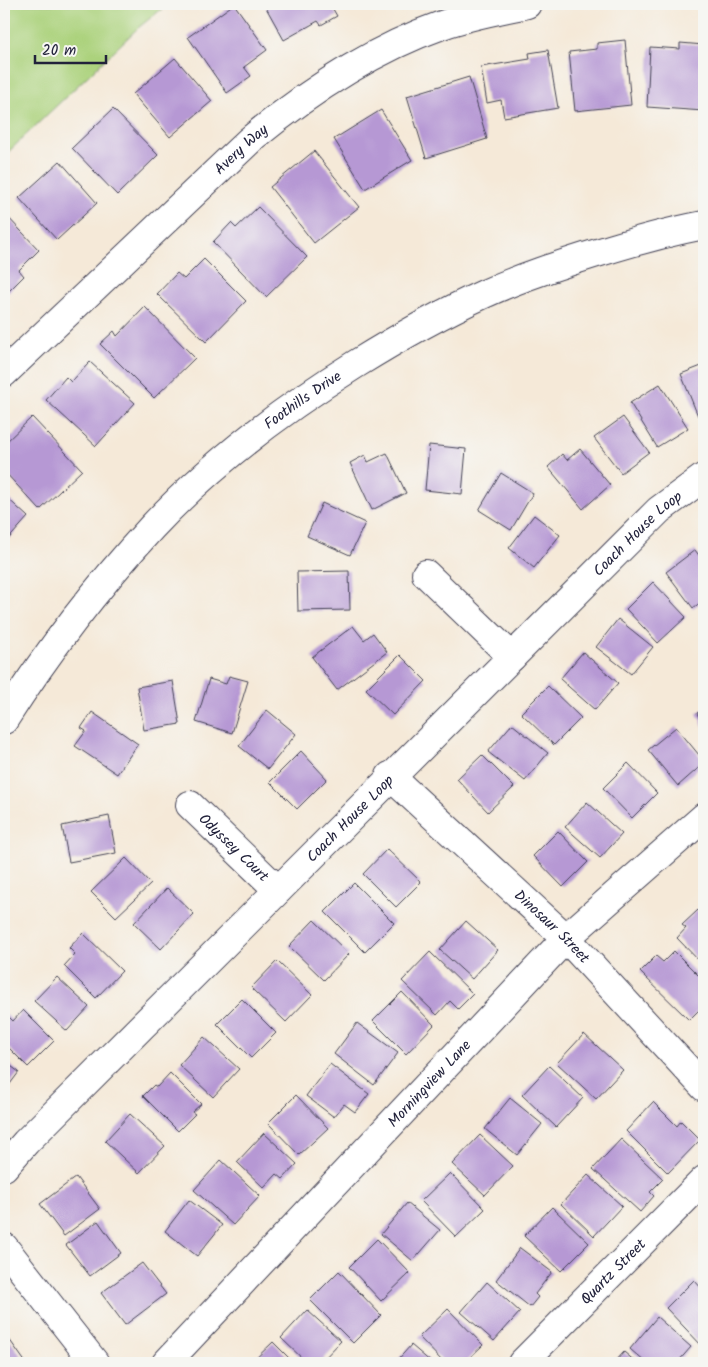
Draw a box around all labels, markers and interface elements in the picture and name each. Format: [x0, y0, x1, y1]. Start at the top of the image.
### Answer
scale bar [35, 32, 106, 64]
text: 20 m [42, 39, 76, 63]
street label: Avery Way [209, 118, 275, 181]
street label: Foothills Drive [259, 365, 347, 436]
street label: Coach House Loop [588, 486, 688, 583]
street label: Coach House Loop [301, 770, 400, 869]
street label: Odyssey Court [192, 808, 274, 888]
street label: Dinosaur Street [508, 884, 595, 969]
street label: Morningview Lane [382, 1034, 478, 1133]
street label: Quartz Street [575, 1233, 652, 1311]

